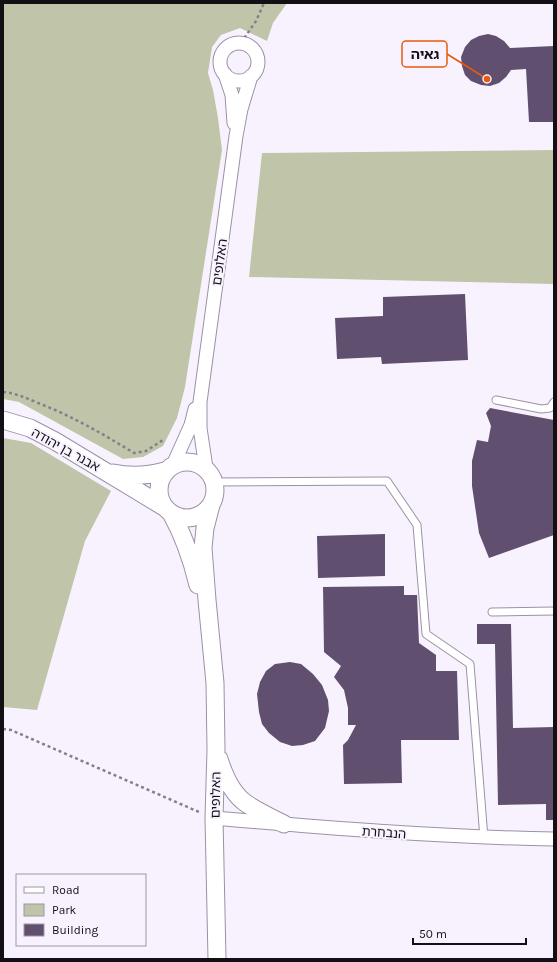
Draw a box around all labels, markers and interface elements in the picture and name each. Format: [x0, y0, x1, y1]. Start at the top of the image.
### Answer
callout: גאיה [402, 41, 447, 67]
text: גאיה [411, 46, 439, 63]
street label: האלופים [209, 238, 230, 286]
street label: אבנר בן יהודה [29, 424, 103, 474]
street label: האלופים [208, 771, 223, 819]
street label: הנבחרת [361, 823, 407, 842]
legend [16, 874, 146, 946]
text: Road [52, 883, 80, 897]
text: Park [52, 903, 77, 917]
scale bar [413, 920, 526, 946]
text: Building [52, 923, 99, 937]
text: 50 m [419, 927, 447, 941]

